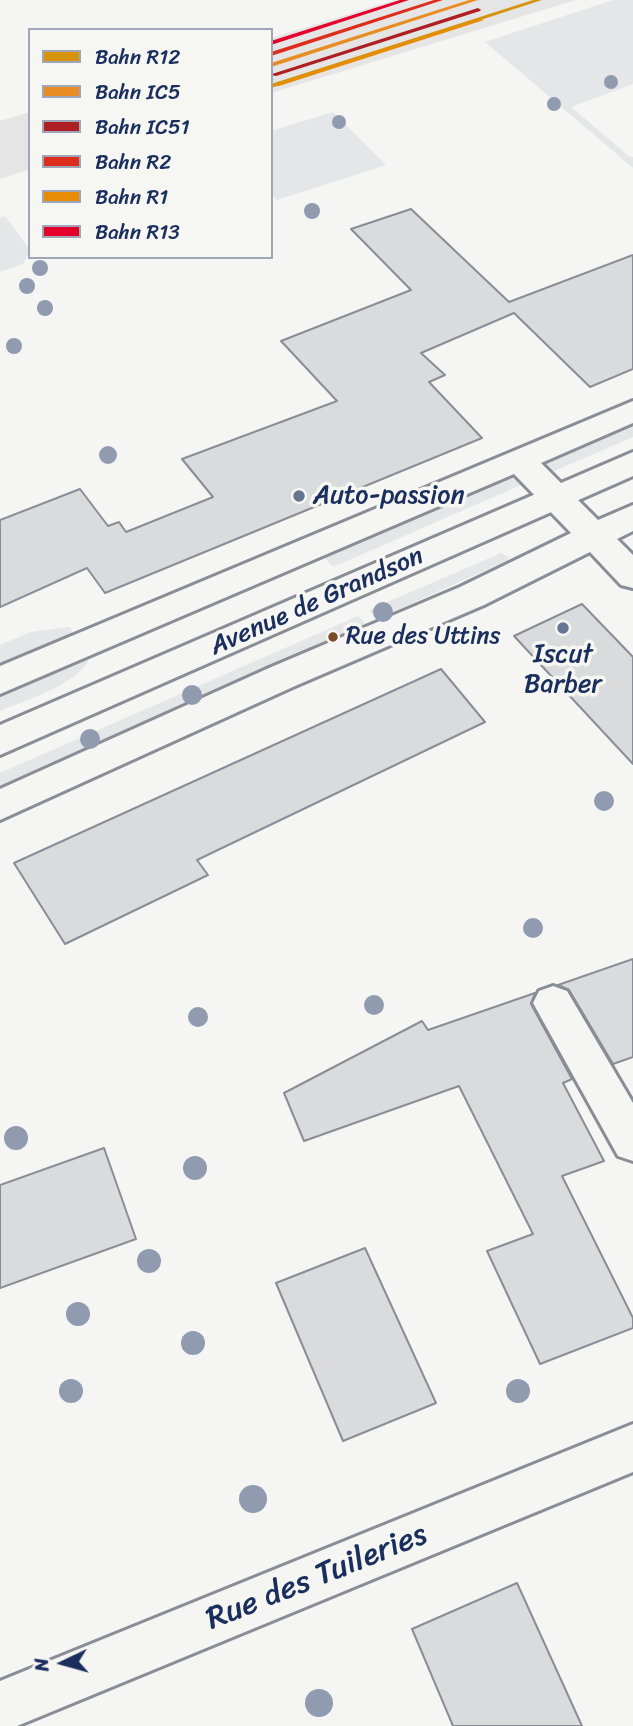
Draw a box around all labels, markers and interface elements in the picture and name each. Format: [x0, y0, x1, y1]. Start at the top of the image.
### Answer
legend [28, 28, 273, 259]
text: Bahn R12 [95, 38, 180, 76]
text: Bahn IC5 [95, 73, 181, 111]
text: Bahn IC51 [95, 108, 190, 146]
text: Bahn R2 [95, 143, 171, 181]
text: Bahn R1 [95, 178, 168, 216]
text: Bahn R13 [95, 213, 180, 251]
place label: Auto-passion [313, 480, 464, 512]
marker: Auto-passion [291, 488, 307, 504]
street label: Avenue de Grandson [205, 541, 429, 663]
marker: Iscut Barber [555, 620, 571, 636]
place label: Rue des Uttins [346, 623, 501, 651]
marker: Rue des Uttins [326, 630, 340, 644]
place label: Iscut Barber [524, 639, 602, 700]
street label: Rue des Tuileries [201, 1516, 433, 1640]
north arrow [28, 1628, 98, 1698]
text: N [25, 1657, 59, 1673]

